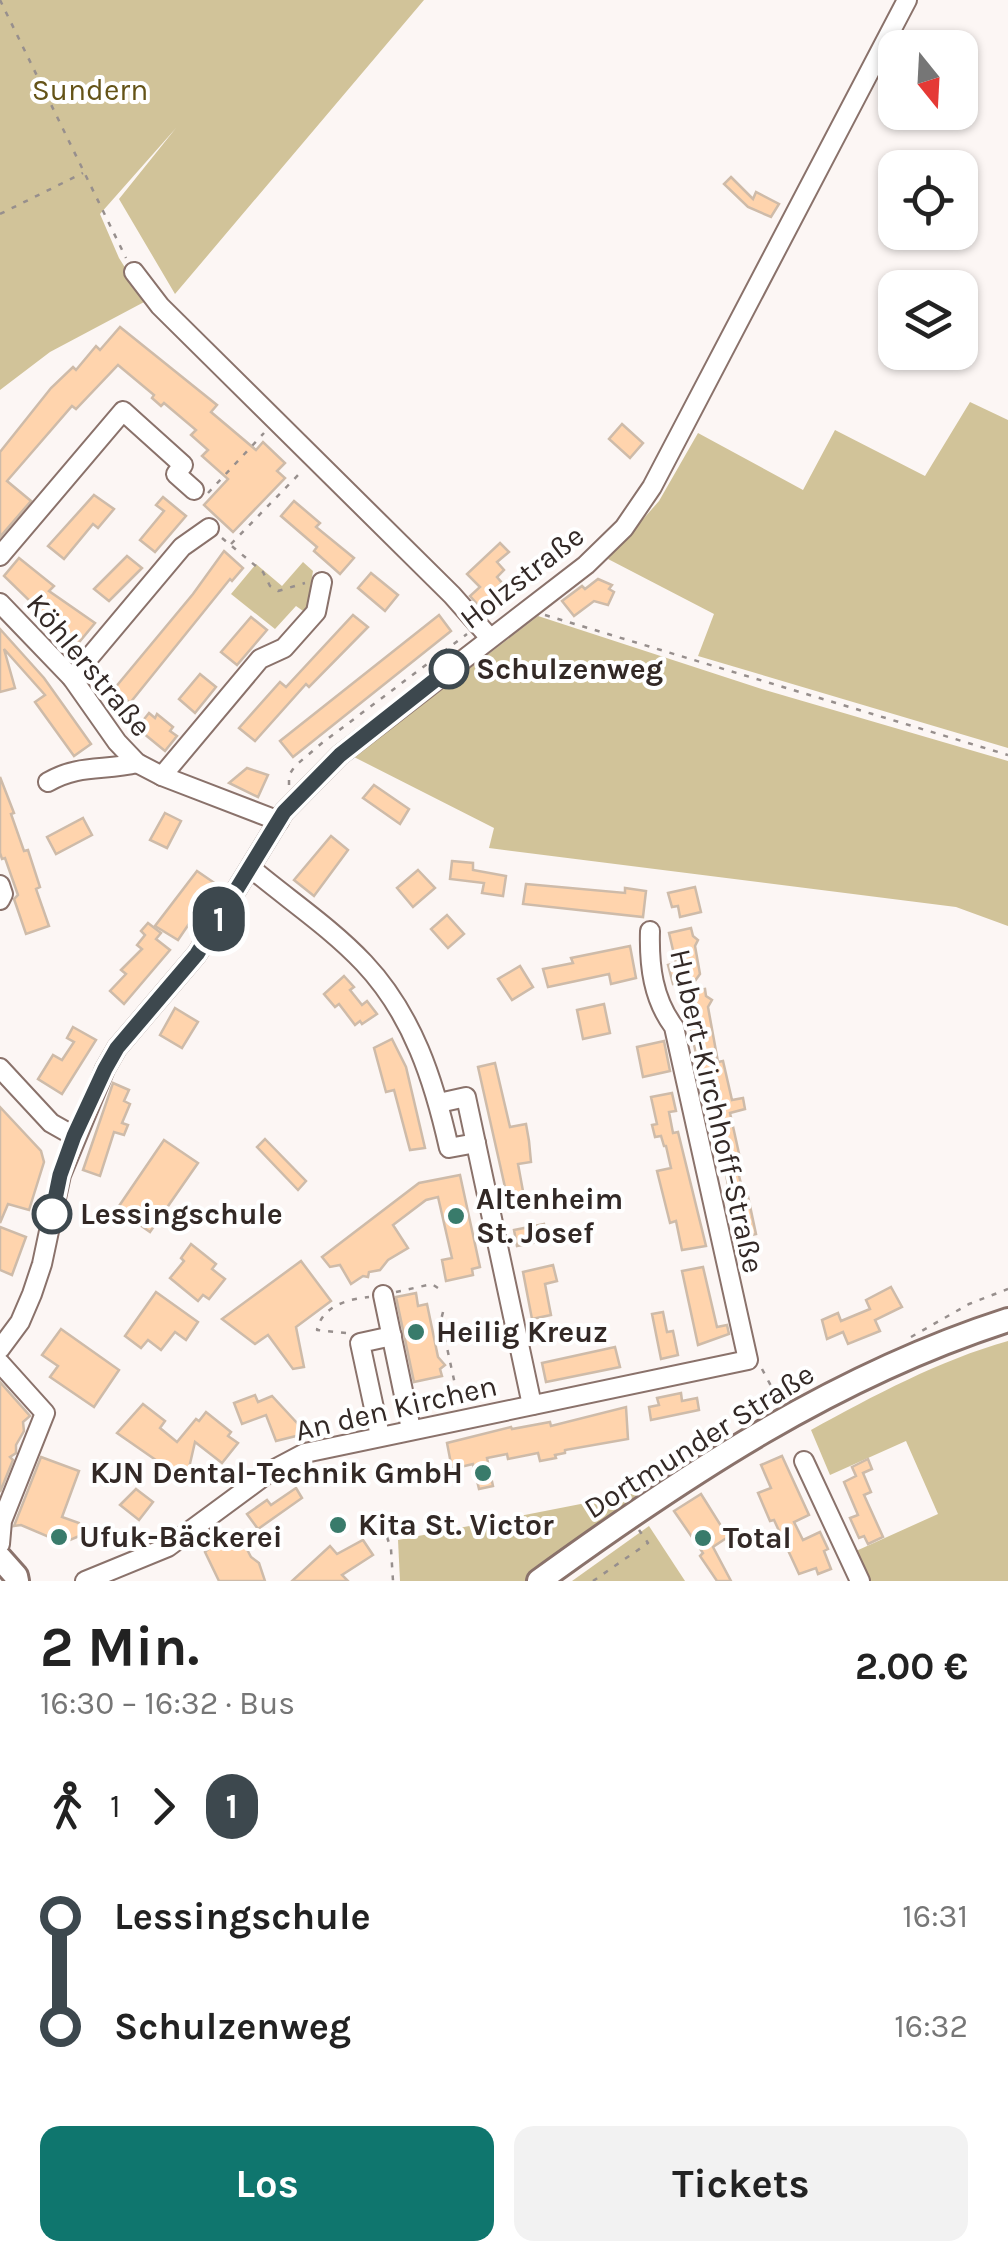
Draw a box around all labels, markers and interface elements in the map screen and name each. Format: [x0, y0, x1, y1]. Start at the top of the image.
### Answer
north arrow [878, 30, 978, 130]
map controls [878, 30, 978, 370]
park label: Sundern [32, 72, 148, 108]
button: locate [878, 150, 978, 250]
button: layers [878, 270, 978, 370]
street label: Holzstraße [453, 517, 591, 637]
street label: Köhlerstraße [19, 586, 159, 744]
marker: Schulzenweg [430, 650, 468, 688]
place label: Schulzenweg [476, 651, 663, 687]
line badge: 1 [186, 886, 252, 952]
text: 1 [213, 899, 225, 940]
street label: Hubert-Kirchhoff-Straße [662, 945, 772, 1277]
place label: Altenheim St. Josef [476, 1181, 623, 1251]
marker: Lessingschule [33, 1195, 71, 1233]
place label: Lessingschule [80, 1196, 283, 1232]
marker: Altenheim St. Josef [445, 1205, 467, 1227]
place label: Heilig Kreuz [436, 1314, 608, 1350]
marker: Heilig Kreuz [405, 1321, 427, 1343]
street label: Dortmunder Straße [577, 1356, 821, 1526]
street label: An den Kirchen [292, 1367, 500, 1449]
place label: KJN Dental-Technik GmbH [90, 1455, 463, 1491]
marker: KJN Dental-Technik GmbH [472, 1462, 494, 1484]
place label: Kita St. Victor [358, 1507, 554, 1543]
marker: Kita St. Victor [327, 1514, 349, 1536]
place label: Ufuk-Bäckerei [79, 1519, 283, 1555]
place label: Total [723, 1520, 792, 1556]
marker: Ufuk-Bäckerei [48, 1526, 70, 1548]
marker: Total [692, 1527, 714, 1549]
text: 2 Min. [40, 1615, 199, 1679]
text: 2.00 € [855, 1644, 968, 1689]
text: 16:30 – 16:32 · Bus [40, 1685, 295, 1722]
icon: walk [40, 1779, 95, 1834]
icon: forward [136, 1779, 191, 1834]
text: 1 [226, 1786, 238, 1827]
text: 1 [110, 1788, 121, 1825]
text: Lessingschule [114, 1894, 371, 1939]
text: 16:31 [902, 1898, 968, 1935]
text: Schulzenweg [114, 2004, 351, 2049]
text: 16:32 [894, 2008, 968, 2045]
button: Los [40, 2126, 494, 2241]
button: Tickets [514, 2126, 968, 2241]

